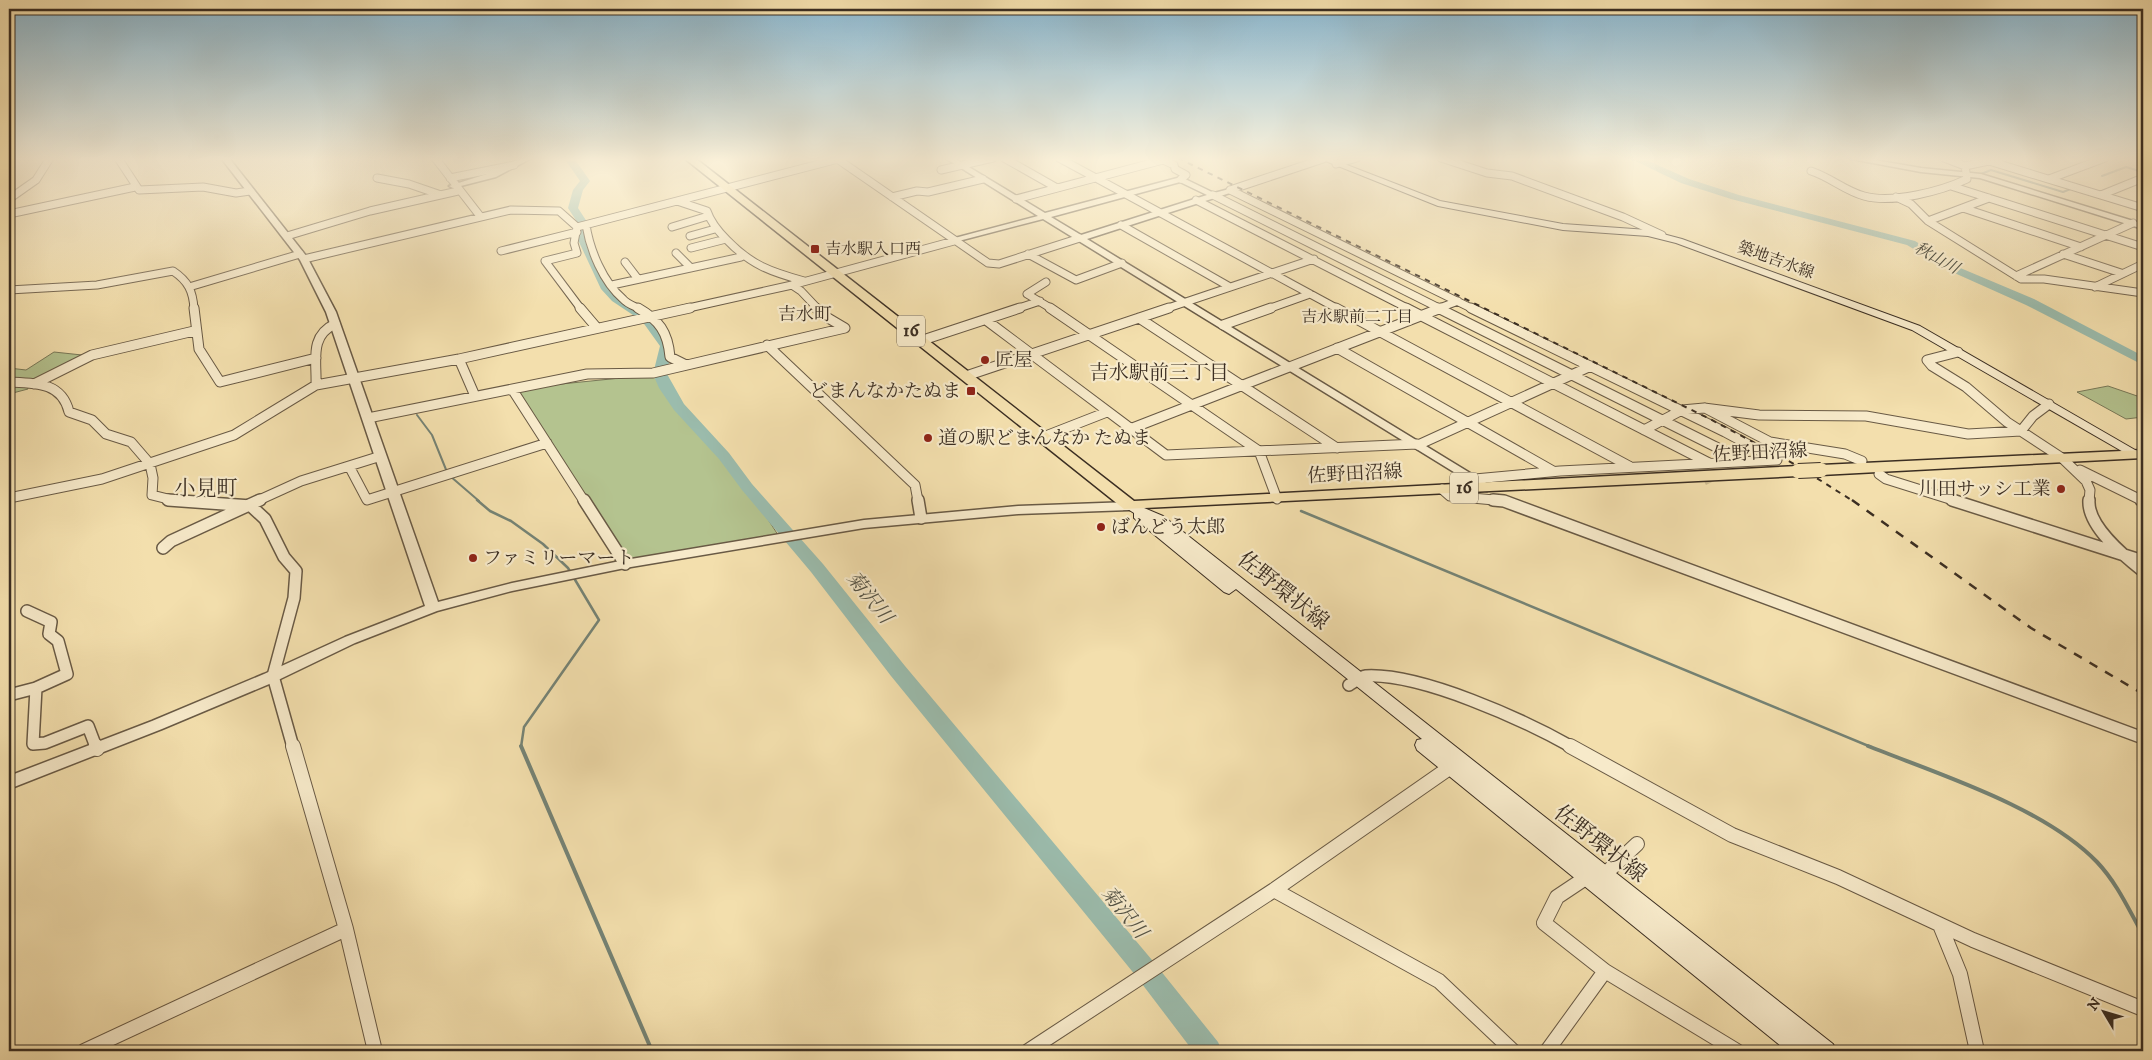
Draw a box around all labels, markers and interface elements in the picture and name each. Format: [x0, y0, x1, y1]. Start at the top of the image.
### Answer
street label: 築地吉水線 [1735, 237, 1817, 283]
water label: 秋山川 [1911, 238, 1965, 279]
place label: 吉水駅入口西 [825, 239, 921, 259]
marker: 吉水駅入口西 [809, 243, 821, 255]
district label: 吉水町 [778, 304, 832, 326]
district label: 吉水駅前二丁目 [1301, 307, 1413, 327]
road number: 16 [897, 316, 925, 346]
place label: 匠屋 [995, 349, 1033, 372]
marker: 匠屋 [979, 354, 991, 366]
district label: 吉水駅前三丁目 [1089, 361, 1229, 386]
place label: どまんなかたぬま [809, 380, 961, 403]
marker: どまんなかたぬま [965, 385, 977, 397]
place label: 道の駅どまんなか たぬま [938, 427, 1151, 450]
marker: 道の駅どまんなか たぬま [922, 432, 934, 444]
street label: 佐野田沼線 [1712, 439, 1808, 467]
street label: 佐野田沼線 [1307, 460, 1403, 488]
road number: 16 [1450, 472, 1478, 503]
district label: 小見町 [175, 476, 238, 502]
place label: 川田サッシ工業 [1918, 478, 2051, 501]
marker: 川田サッシ工業 [2055, 483, 2067, 495]
place label: ばんどう太郎 [1111, 516, 1225, 539]
marker: ばんどう太郎 [1095, 521, 1107, 533]
street label: 佐野環状線 [1232, 546, 1334, 636]
place label: ファミリーマート [483, 547, 635, 570]
marker: ファミリーマート [467, 552, 479, 564]
water label: 菊沢川 [840, 567, 899, 631]
street label: 佐野環状線 [1548, 799, 1652, 889]
water label: 菊沢川 [1095, 882, 1154, 946]
north arrow [2080, 988, 2130, 1038]
text: N [2084, 994, 2105, 1015]

